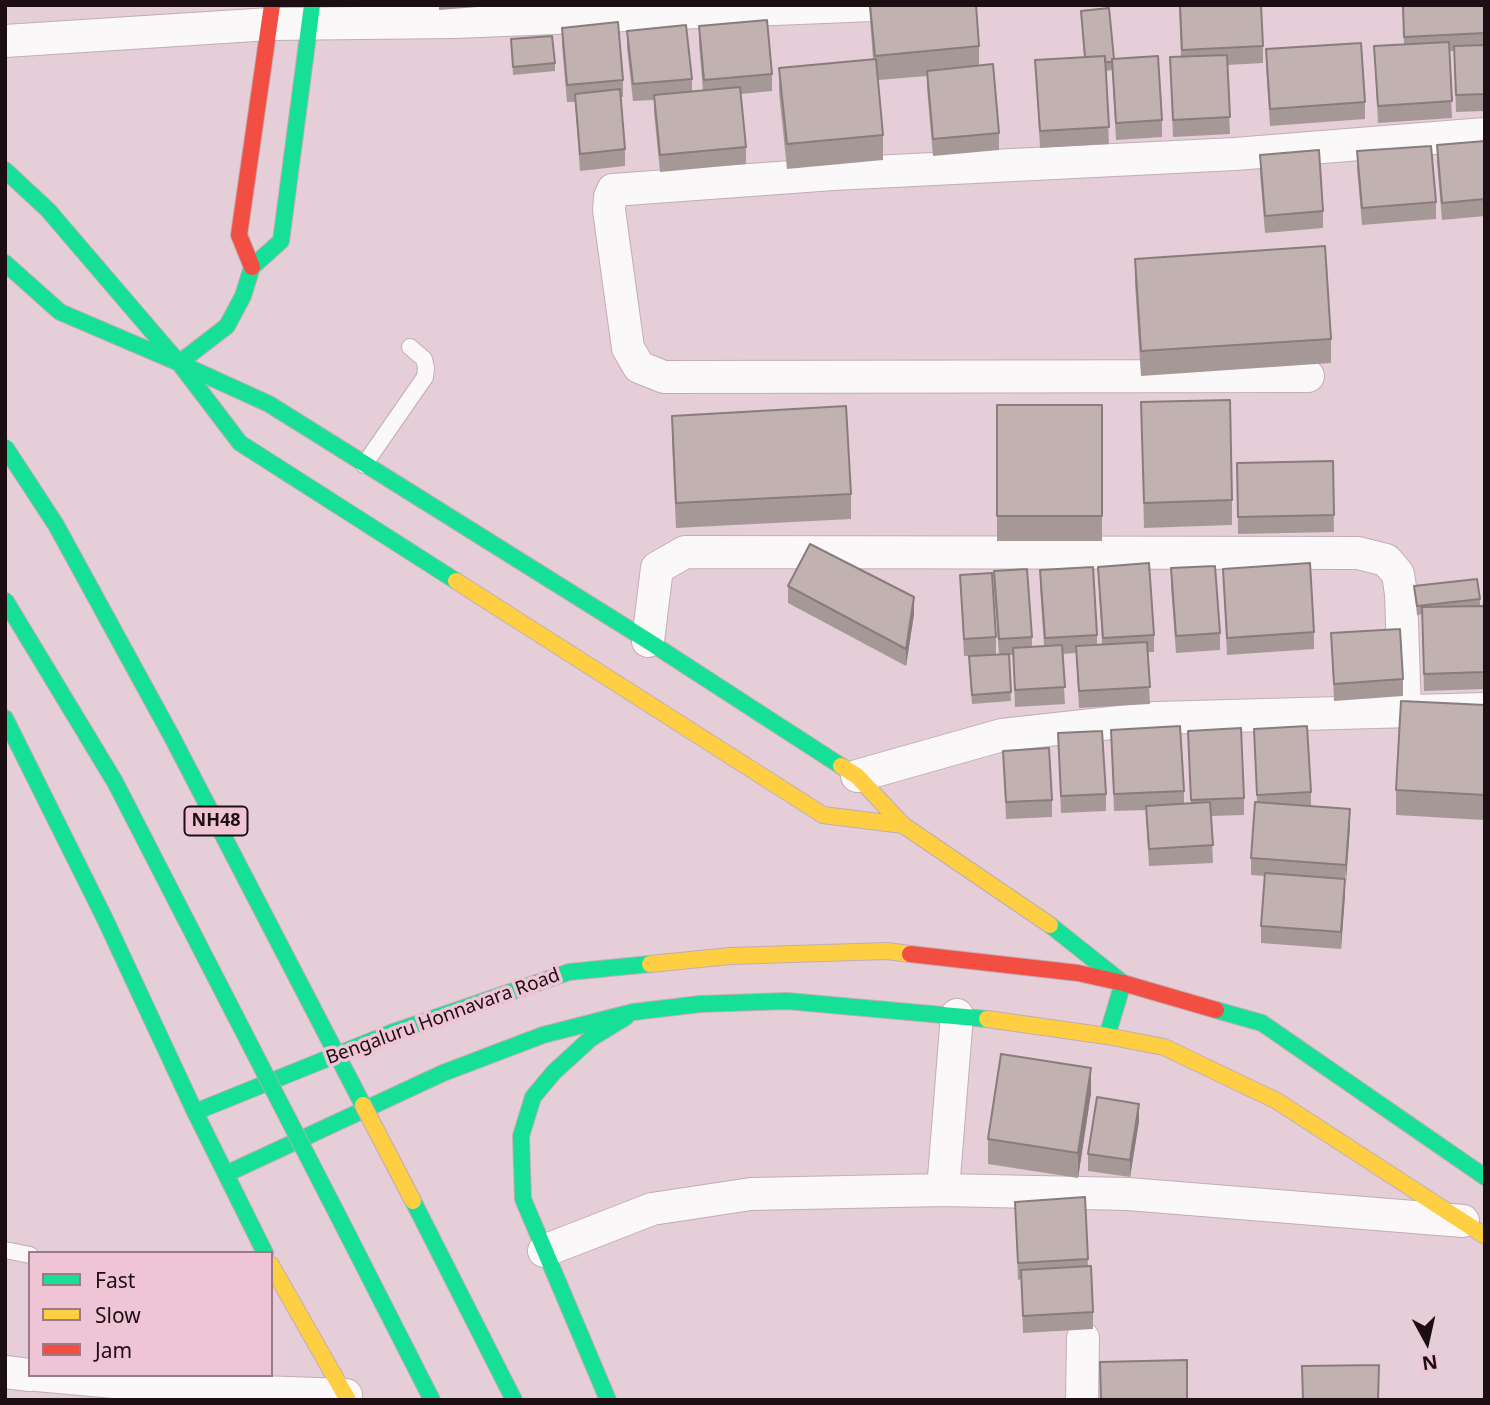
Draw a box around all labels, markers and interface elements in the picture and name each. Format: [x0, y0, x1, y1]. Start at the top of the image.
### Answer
road number: NH48 [184, 806, 248, 836]
street label: Bengaluru Honnavara Road [323, 964, 563, 1070]
legend [28, 1251, 273, 1377]
text: Fast [95, 1266, 135, 1294]
text: Slow [95, 1301, 141, 1329]
north arrow [1392, 1307, 1462, 1377]
text: Jam [95, 1336, 132, 1364]
text: N [1420, 1349, 1439, 1377]

